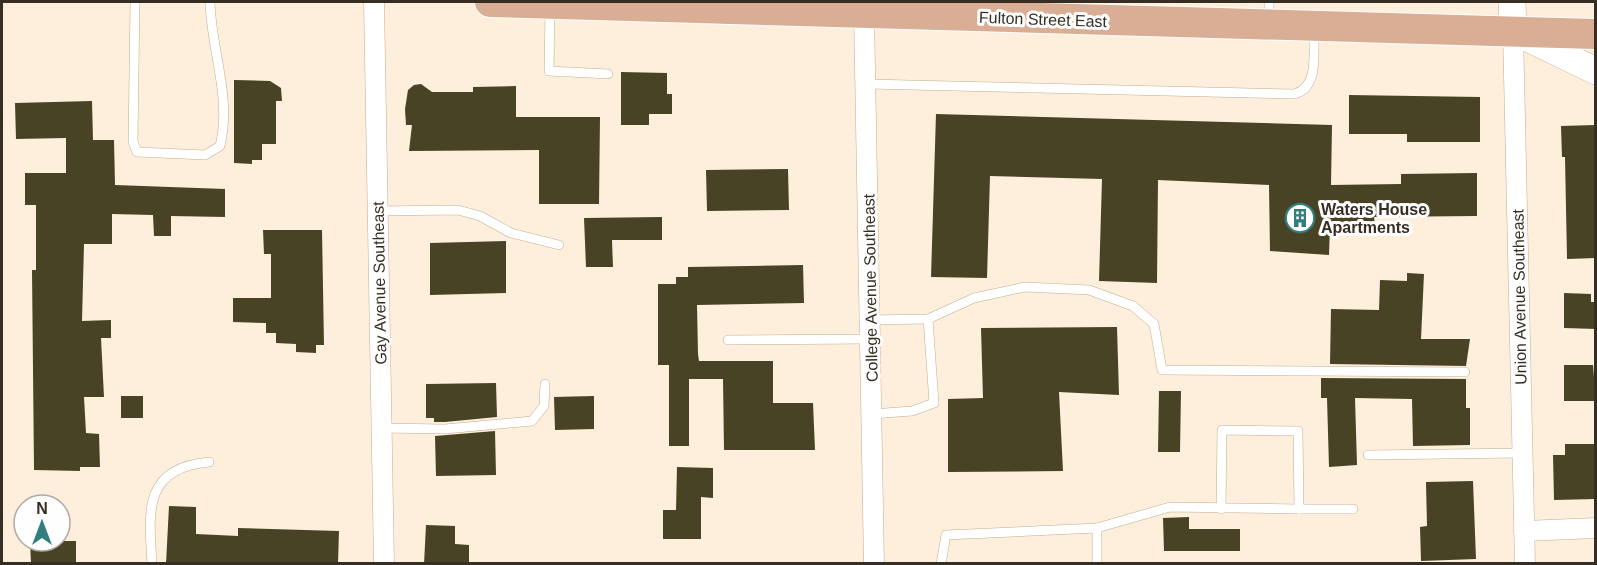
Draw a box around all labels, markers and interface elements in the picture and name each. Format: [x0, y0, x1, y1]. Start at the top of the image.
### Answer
street label: Fulton Street East [979, 9, 1108, 30]
street label: College Avenue Southeast [860, 193, 881, 382]
street label: Gay Avenue Southeast [370, 201, 389, 365]
place label: Waters House Apartments [1321, 201, 1427, 236]
building icon: Waters House Apartments [1284, 202, 1316, 234]
street label: Union Avenue Southeast [1509, 208, 1530, 385]
north arrow [12, 493, 72, 553]
text: N [36, 500, 48, 517]

